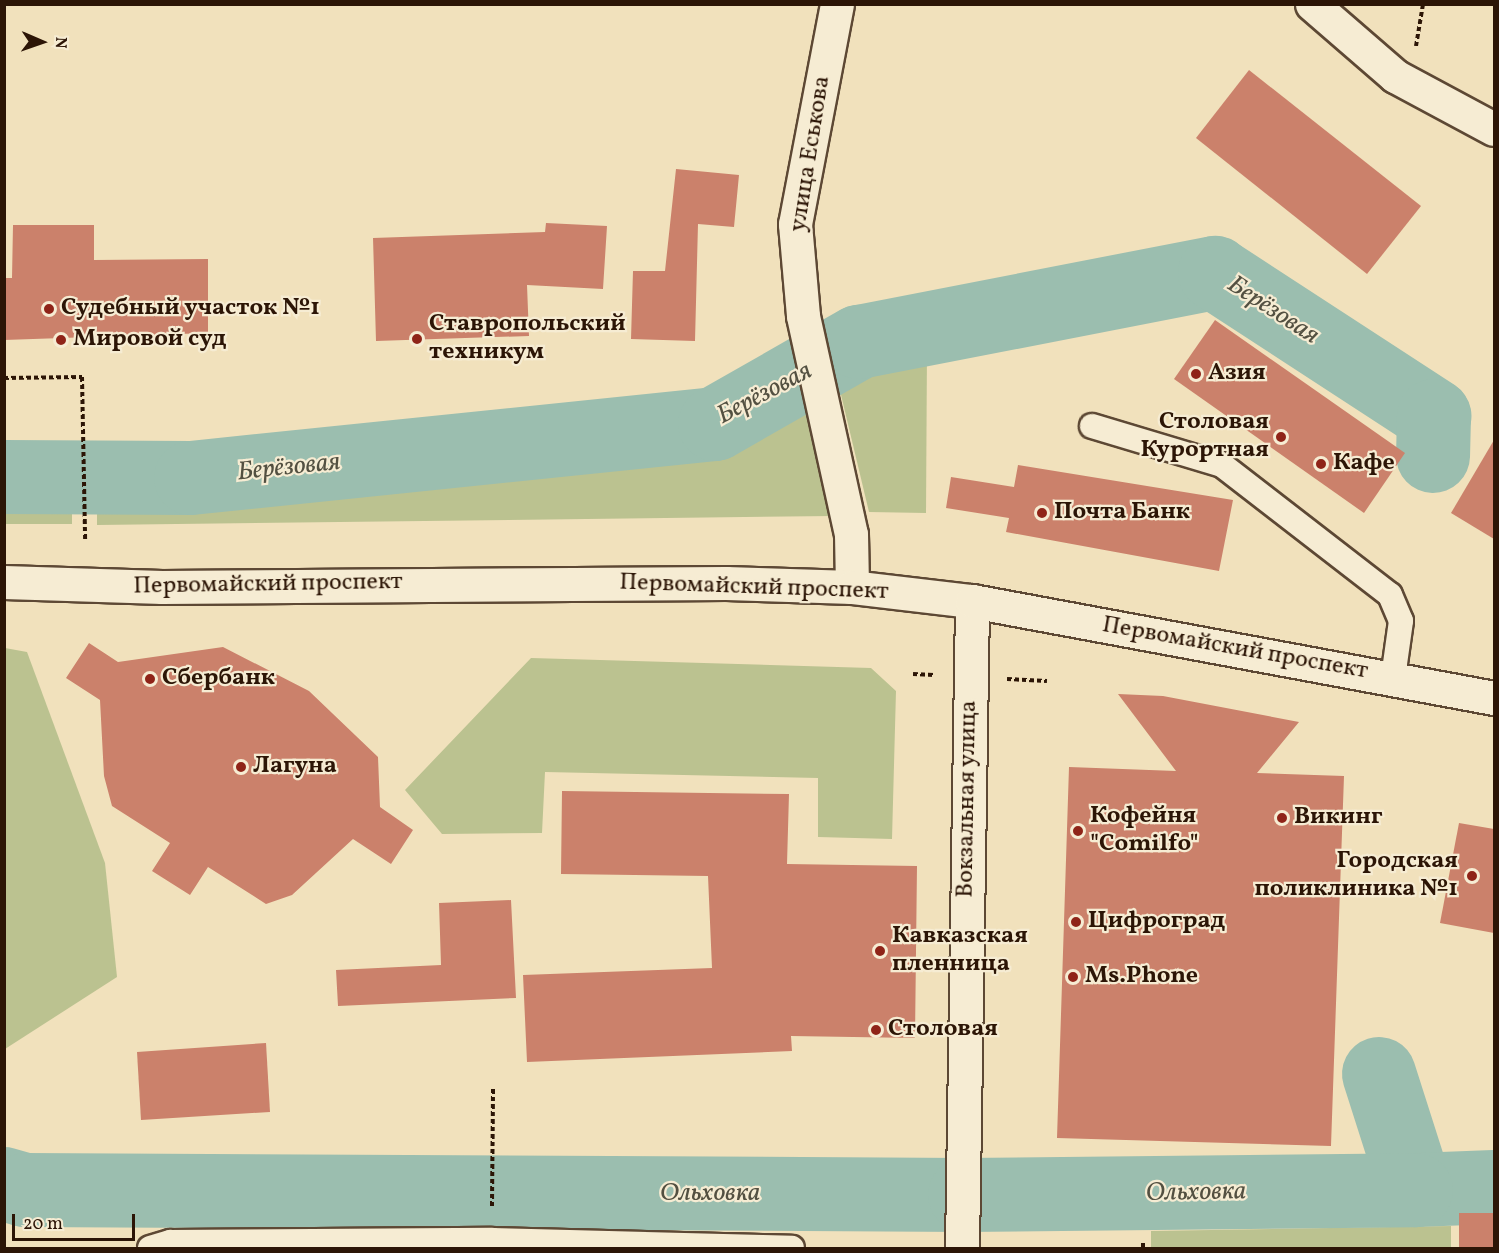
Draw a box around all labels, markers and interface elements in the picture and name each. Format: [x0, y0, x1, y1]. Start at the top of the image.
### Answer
north arrow [12, 12, 72, 72]
text: N [49, 36, 71, 49]
street label: улица Еськова [784, 74, 838, 234]
water label: Берёзовая [1221, 270, 1325, 352]
place label: Судебный участок №1 [61, 295, 320, 323]
marker: Судебный участок №1 [42, 302, 56, 316]
place label: Ставропольский техникум [429, 311, 626, 367]
place label: Мировой суд [73, 326, 226, 354]
marker: Ставропольский техникум [410, 332, 424, 346]
marker: Мировой суд [54, 333, 68, 347]
water label: Берёзовая [712, 356, 818, 432]
place label: Азия [1208, 360, 1266, 388]
marker: Азия [1189, 367, 1203, 381]
place label: Столовая Курортная [1141, 409, 1269, 465]
marker: Столовая Курортная [1274, 430, 1288, 444]
water label: Берёзовая [236, 447, 342, 489]
place label: Кафе [1333, 450, 1395, 478]
marker: Кафе [1314, 457, 1328, 471]
place label: Почта Банк [1054, 499, 1190, 527]
marker: Почта Банк [1035, 506, 1049, 520]
street label: Первомайский проспект [133, 568, 403, 602]
street label: Первомайский проспект [619, 569, 889, 607]
street label: Первомайский проспект [1100, 611, 1370, 687]
place label: Сбербанк [162, 665, 275, 693]
marker: Сбербанк [143, 672, 157, 686]
street label: Вокзальная улица [952, 700, 984, 898]
place label: Лагуна [253, 753, 337, 781]
marker: Лагуна [234, 760, 248, 774]
place label: Кофейня "Comilfo" [1090, 803, 1198, 859]
place label: Викинг [1294, 804, 1382, 832]
marker: Викинг [1275, 811, 1289, 825]
marker: Кофейня "Comilfo" [1071, 824, 1085, 838]
place label: Городская поликлиника №1 [1254, 848, 1458, 904]
marker: Городская поликлиника №1 [1463, 867, 1481, 885]
place label: Цифроград [1088, 908, 1225, 936]
marker: Цифроград [1069, 915, 1083, 929]
place label: Кавказская пленница [892, 923, 1028, 979]
marker: Кавказская пленница [873, 944, 887, 958]
place label: Ms.Phone [1085, 963, 1198, 991]
marker: Ms.Phone [1066, 970, 1080, 984]
place label: Столовая [888, 1016, 998, 1044]
marker: Столовая [869, 1023, 883, 1037]
water label: Ольховка [1145, 1177, 1247, 1209]
water label: Ольховка [660, 1178, 760, 1210]
scale bar [15, 1202, 138, 1240]
text: 20 m [23, 1212, 63, 1237]

